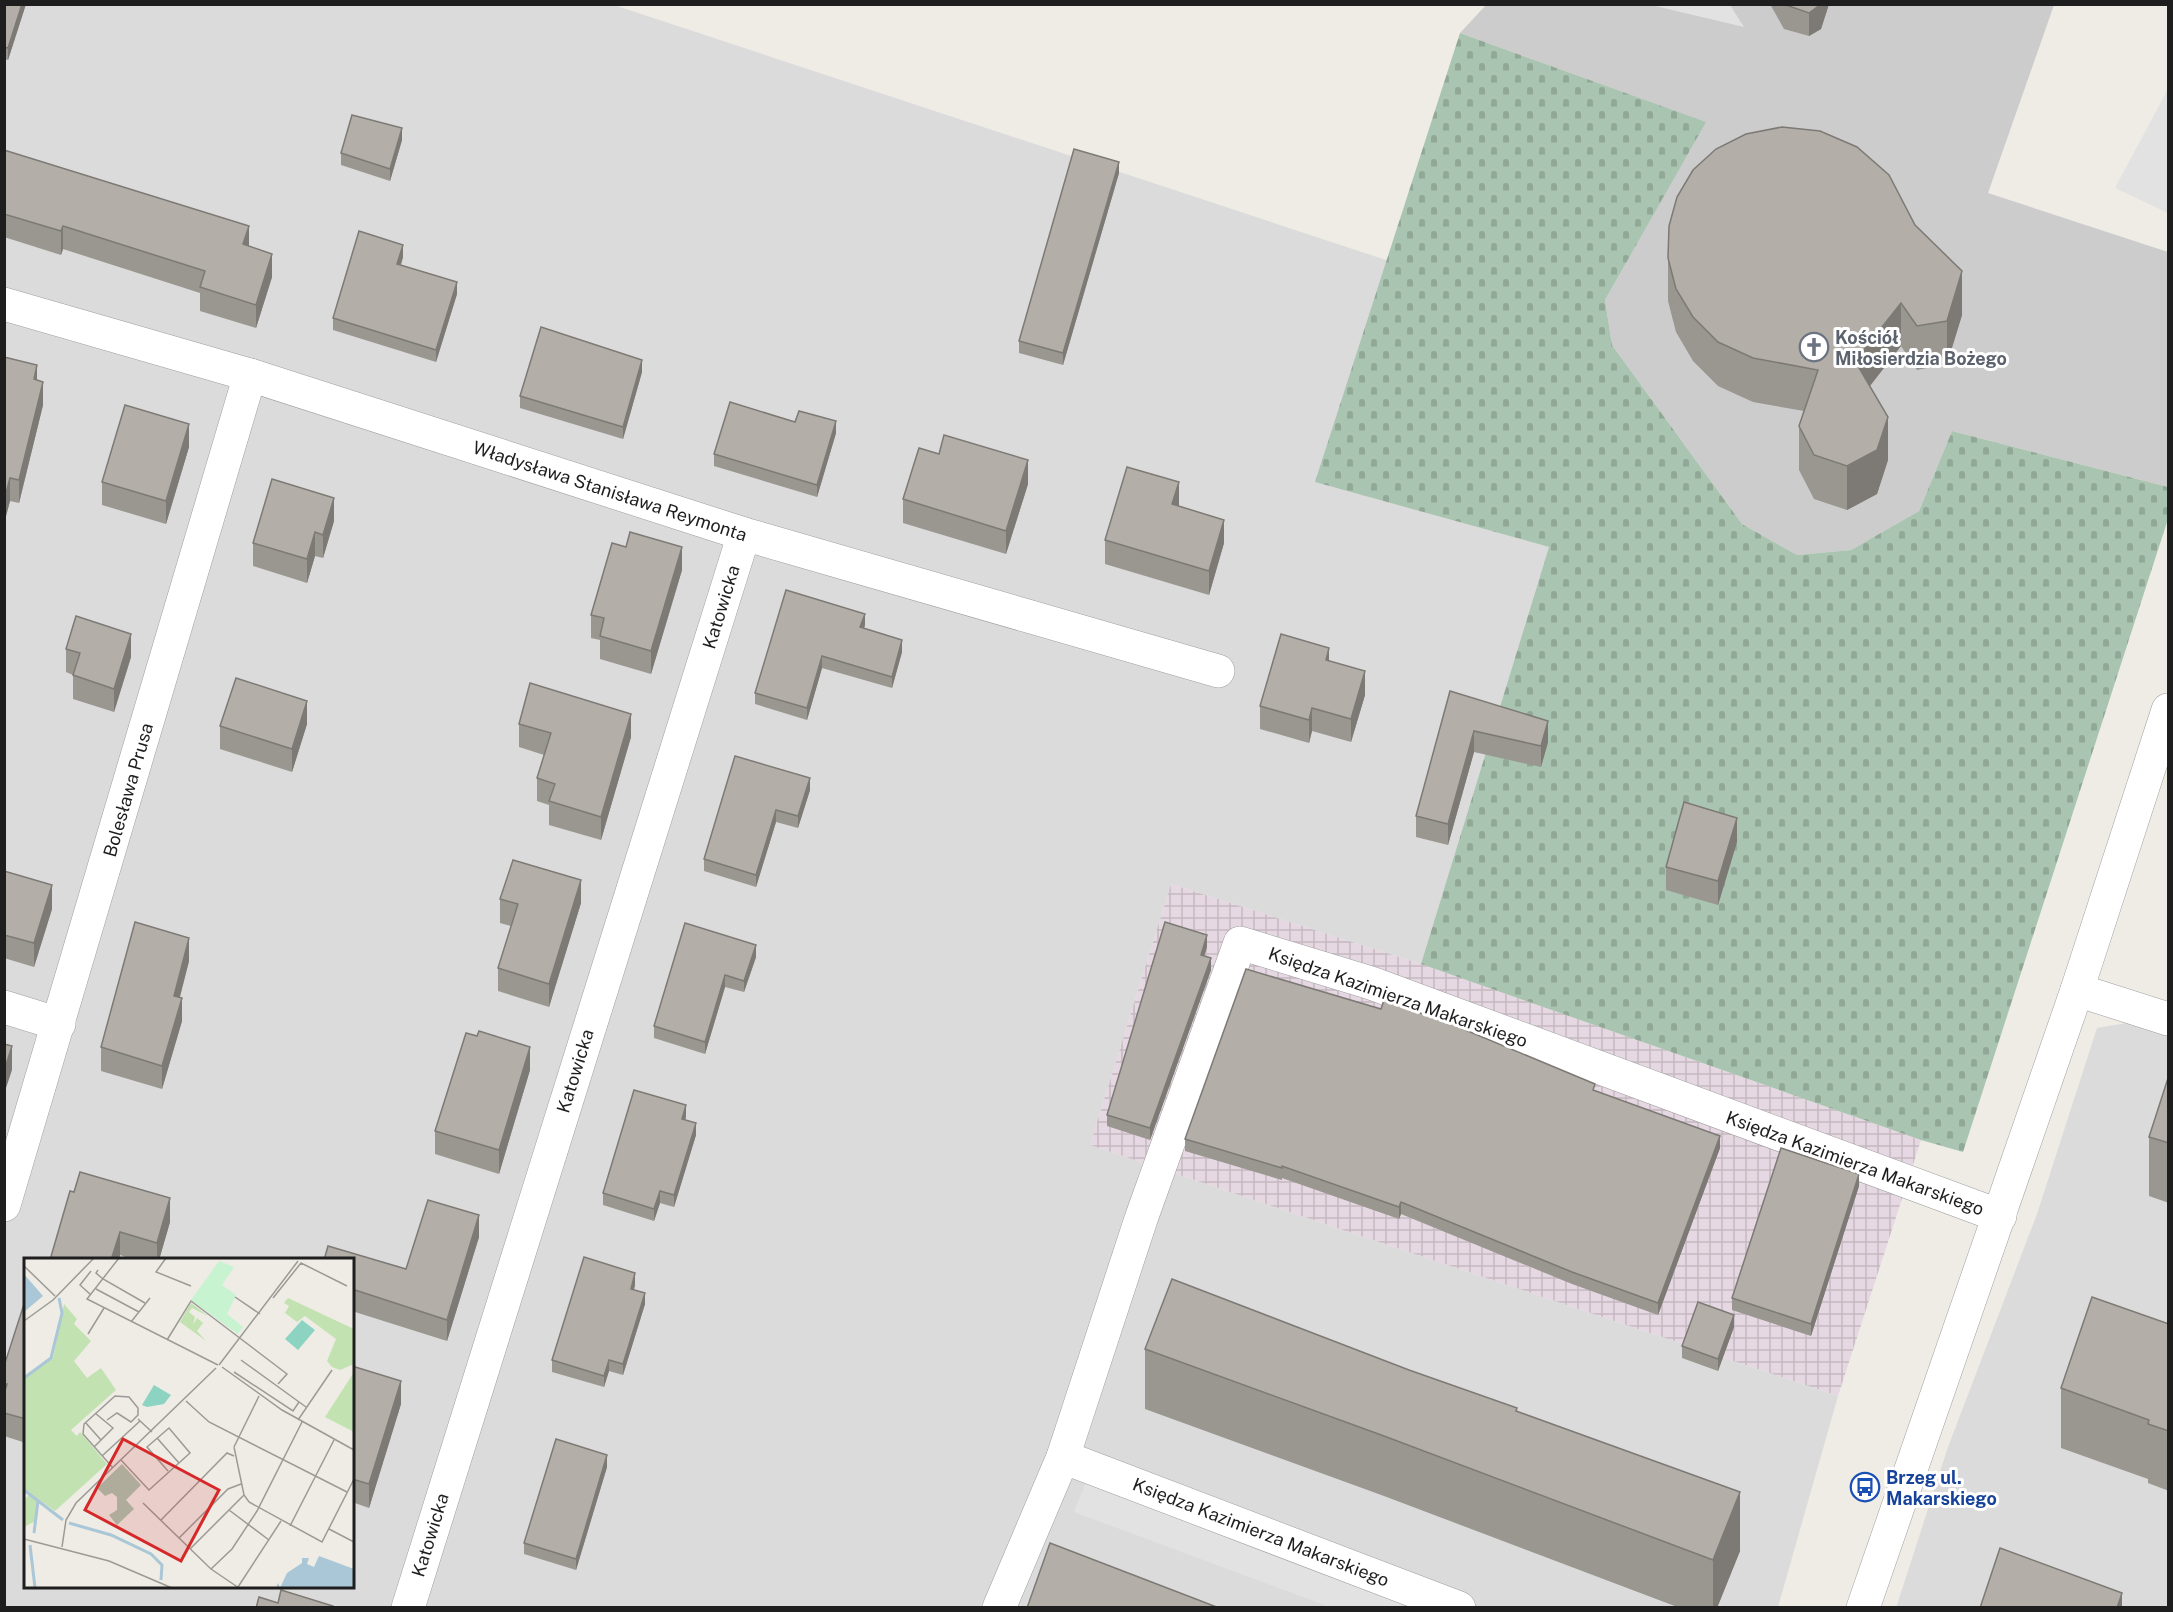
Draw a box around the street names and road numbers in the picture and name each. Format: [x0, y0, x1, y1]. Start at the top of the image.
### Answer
street label: Władysława Stanisława Reymonta [470, 437, 750, 545]
street label: Katowicka [698, 563, 744, 651]
street label: Bolesława Prusa [99, 721, 157, 859]
street label: Księdza Kazimierza Makarskiego [1266, 943, 1530, 1051]
street label: Katowicka [552, 1027, 598, 1115]
street label: Księdza Kazimierza Makarskiego [1723, 1106, 1987, 1220]
street label: Księdza Kazimierza Makarskiego [1130, 1473, 1392, 1591]
street label: Katowicka [407, 1491, 453, 1579]

